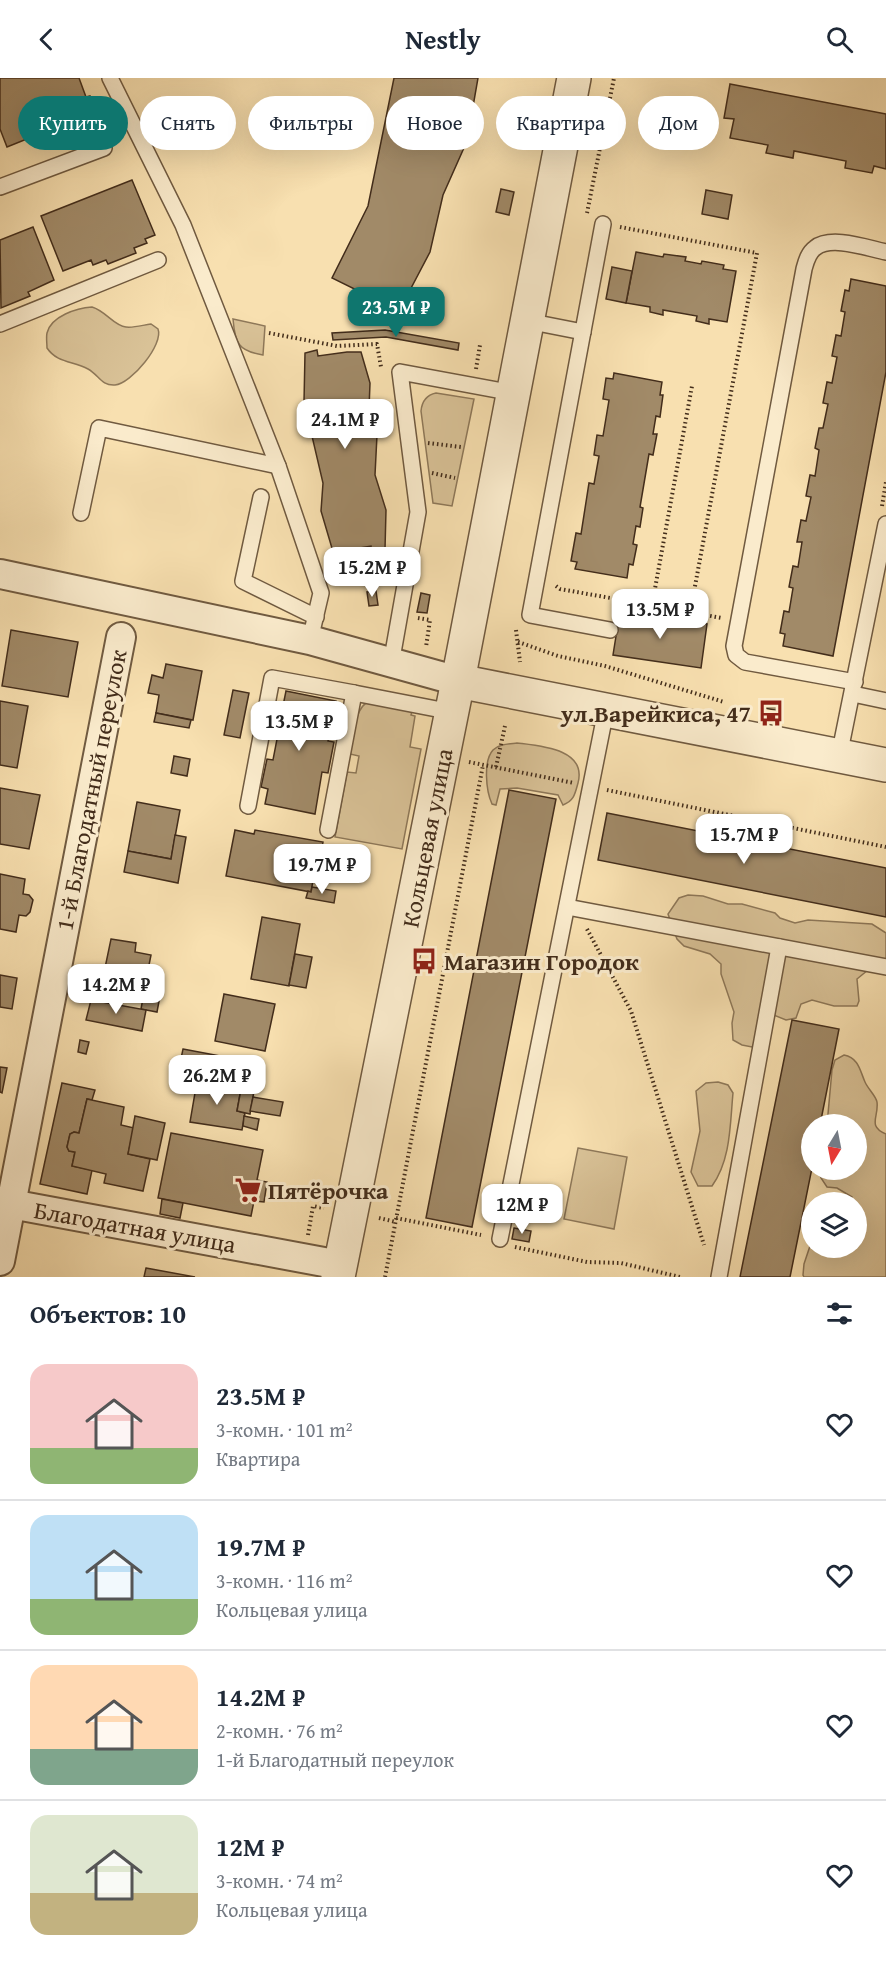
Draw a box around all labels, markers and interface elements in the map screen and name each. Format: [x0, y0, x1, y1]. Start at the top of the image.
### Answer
text: Nestly [405, 19, 481, 59]
icon: back [30, 23, 63, 56]
icon: search [823, 23, 856, 56]
chip: Купить [18, 96, 128, 150]
chip: Снять [140, 96, 236, 150]
chip: Фильтры [248, 96, 374, 150]
chip: Новое [386, 96, 484, 150]
chip: Квартира [496, 96, 626, 150]
chip: Дом [638, 96, 719, 150]
pin: 23.5M ₽ [341, 287, 451, 338]
text: 23.5M ₽ [362, 292, 430, 321]
pin: 24.1M ₽ [290, 399, 400, 450]
text: 24.1M ₽ [311, 404, 379, 433]
pin: 15.2M ₽ [317, 547, 427, 598]
text: 15.2M ₽ [338, 552, 406, 581]
pin: 13.5M ₽ [605, 589, 715, 640]
text: 13.5M ₽ [626, 594, 694, 623]
street label: 1-й Благодатный переулок [47, 646, 136, 934]
place label: ул.Варейкиса, 47 [560, 696, 751, 731]
bus stop icon: ул.Варейкиса, 47 [756, 698, 786, 728]
pin: 13.5M ₽ [244, 701, 354, 752]
text: 13.5M ₽ [265, 706, 333, 735]
street label: Кольцевая улица [392, 745, 462, 931]
pin: 15.7M ₽ [689, 814, 799, 865]
text: 15.7M ₽ [710, 819, 778, 848]
pin: 19.7M ₽ [267, 844, 377, 895]
text: 19.7M ₽ [288, 849, 356, 878]
place label: Магазин Городок [444, 944, 639, 979]
bus stop icon: Магазин Городок [409, 946, 439, 976]
pin: 14.2M ₽ [61, 964, 171, 1015]
text: 14.2M ₽ [82, 969, 150, 998]
pin: 26.2M ₽ [162, 1055, 272, 1106]
text: 26.2M ₽ [183, 1060, 251, 1089]
north arrow [801, 1114, 867, 1180]
map controls [801, 1114, 867, 1258]
place label: Пятёрочка [268, 1173, 389, 1208]
supermarket icon: Пятёрочка [233, 1175, 263, 1205]
pin: 12M ₽ [480, 1184, 564, 1235]
text: 12M ₽ [496, 1189, 548, 1218]
street label: Благодатная улица [31, 1192, 239, 1262]
button: layers [801, 1192, 867, 1258]
text: Объектов: 10 [30, 1294, 186, 1333]
icon: filters [823, 1297, 856, 1330]
text: 23.5M ₽ [216, 1376, 305, 1415]
icon: home [78, 1388, 150, 1460]
icon: heart [823, 1408, 856, 1441]
text: 3-комн. · 101 m² [216, 1415, 352, 1444]
text: Квартира [216, 1444, 300, 1473]
text: 19.7M ₽ [216, 1527, 305, 1566]
icon: home [78, 1539, 150, 1611]
icon: heart [823, 1559, 856, 1592]
text: 3-комн. · 116 m² [216, 1566, 352, 1595]
text: Кольцевая улица [216, 1595, 368, 1624]
text: 14.2M ₽ [216, 1677, 305, 1716]
icon: home [78, 1689, 150, 1761]
icon: heart [823, 1709, 856, 1742]
text: 2-комн. · 76 m² [216, 1716, 343, 1745]
text: 1-й Благодатный переулок [216, 1745, 454, 1774]
text: 12M ₽ [216, 1827, 285, 1866]
icon: home [78, 1839, 150, 1911]
icon: heart [823, 1859, 856, 1892]
text: 3-комн. · 74 m² [216, 1866, 343, 1895]
text: Кольцевая улица [216, 1895, 368, 1924]

